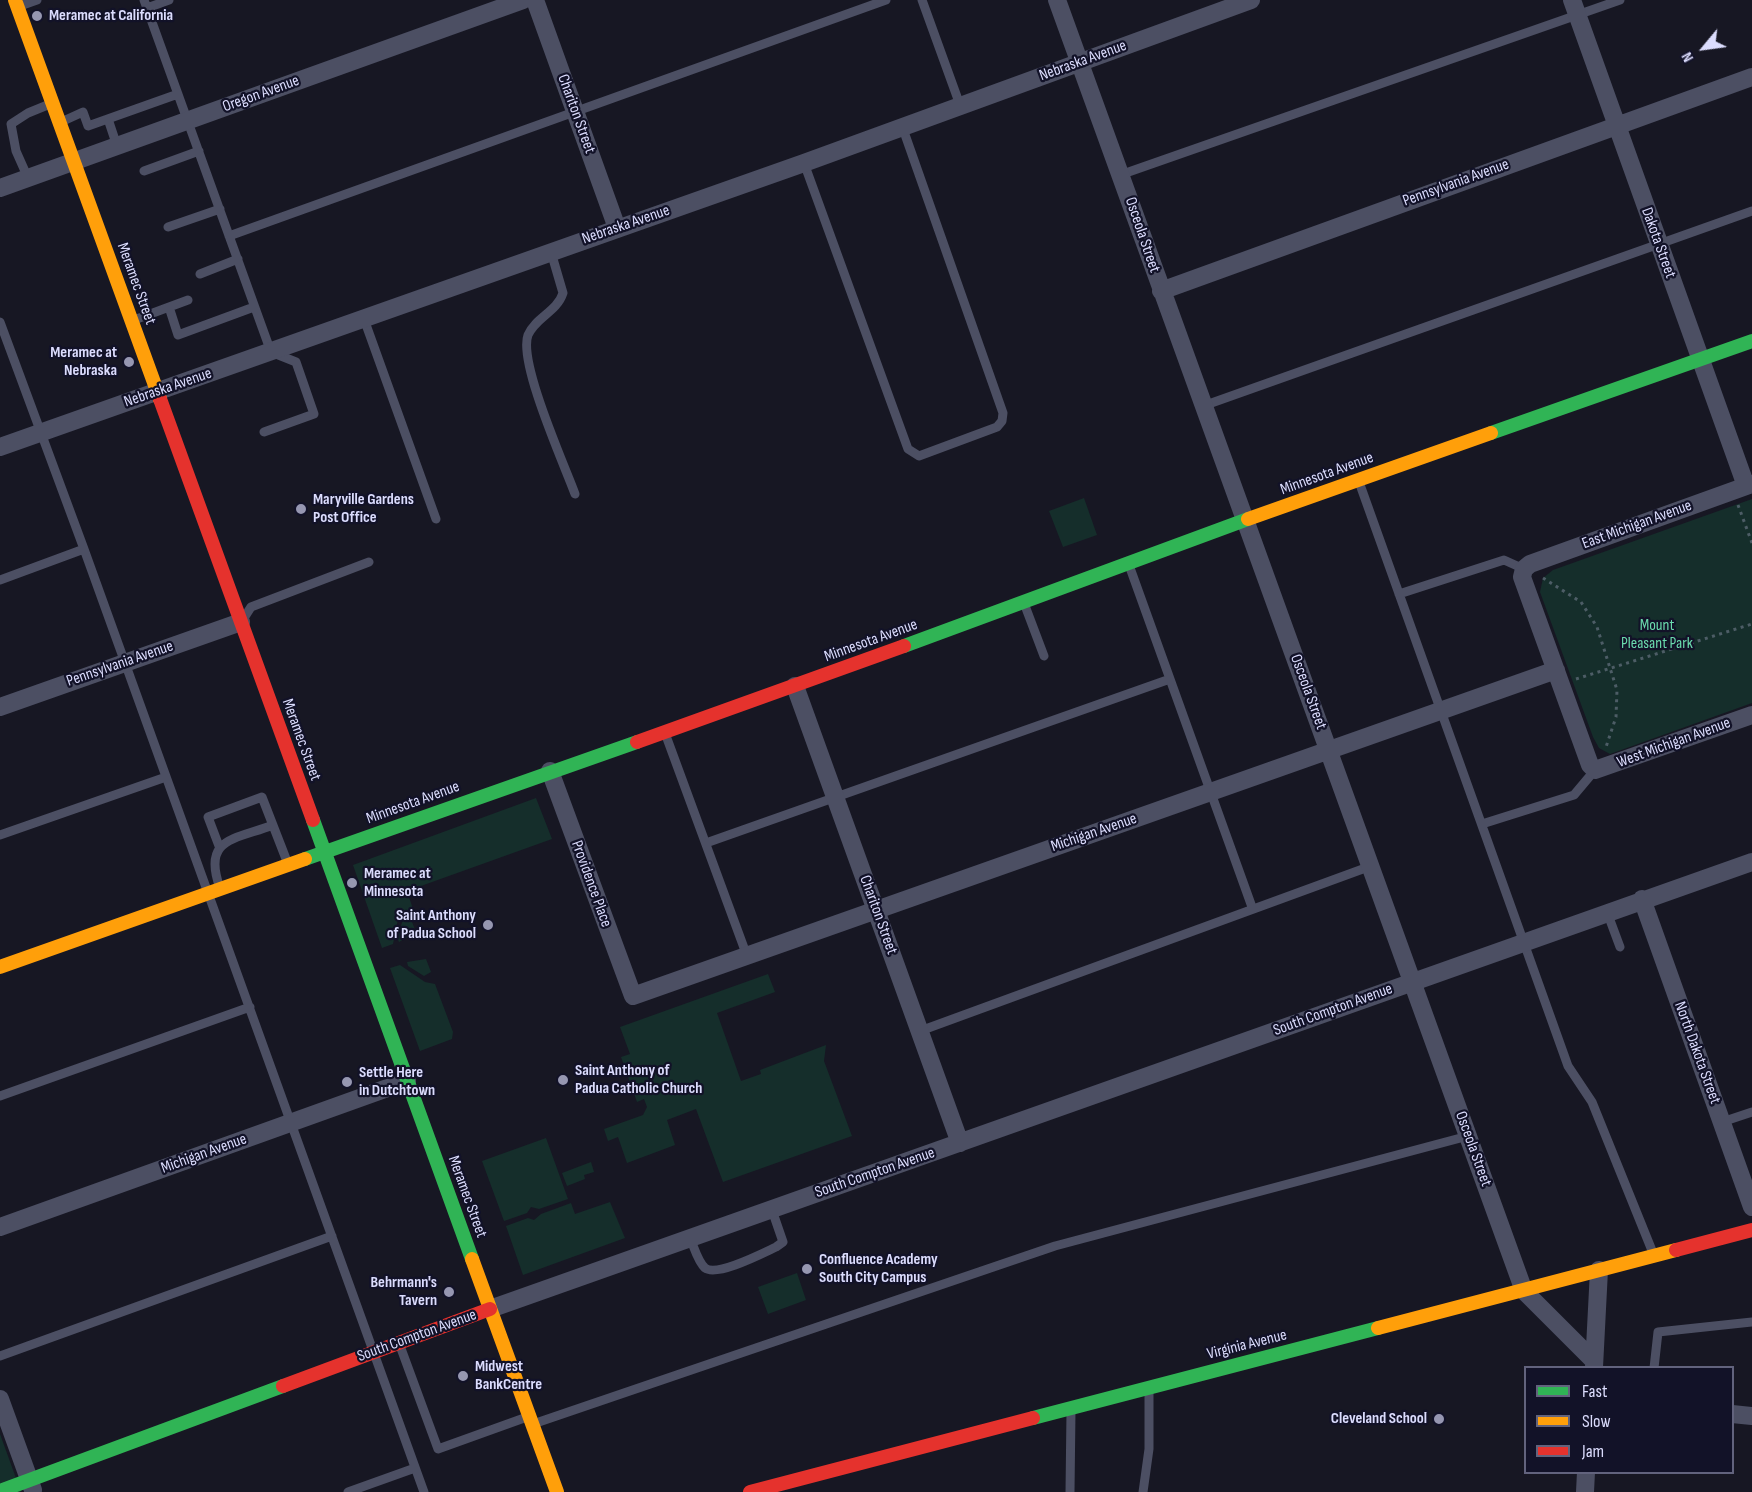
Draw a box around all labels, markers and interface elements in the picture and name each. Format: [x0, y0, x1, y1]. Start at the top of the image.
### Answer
place label: Meramec at California [49, 6, 173, 26]
marker: Meramec at California [30, 9, 44, 23]
north arrow [1674, 18, 1734, 78]
street label: Nebraska Avenue [1037, 36, 1129, 86]
text: N [1677, 49, 1698, 65]
street label: Oregon Avenue [220, 71, 302, 117]
street label: Chariton Street [553, 72, 599, 156]
street label: Pennsylvania Avenue [1400, 155, 1512, 211]
street label: Osceola Street [1120, 195, 1164, 275]
street label: Nebraska Avenue [580, 201, 672, 249]
street label: Dakota Street [1636, 205, 1680, 281]
street label: Meramec Street [112, 240, 160, 328]
place label: Meramec at Nebraska [50, 343, 117, 381]
marker: Meramec at Nebraska [122, 355, 136, 369]
street label: Nebraska Avenue [122, 364, 214, 412]
street label: Minnesota Avenue [1278, 448, 1376, 500]
place label: Maryville Gardens Post Office [313, 490, 414, 528]
street label: East Michigan Avenue [1580, 496, 1694, 554]
marker: Maryville Gardens Post Office [294, 502, 308, 516]
street label: Minnesota Avenue [822, 615, 920, 667]
park label: Mount Pleasant Park [1621, 616, 1693, 654]
street label: Pennsylvania Avenue [64, 637, 176, 691]
street label: Osceola Street [1286, 652, 1330, 732]
street label: Meramec Street [277, 696, 325, 784]
street label: West Michigan Avenue [1615, 714, 1733, 772]
street label: Minnesota Avenue [364, 777, 462, 829]
street label: Michigan Avenue [1049, 809, 1139, 857]
street label: Providence Place [566, 838, 616, 930]
place label: Meramec at Minnesota [364, 864, 431, 902]
street label: Chariton Street [855, 873, 901, 957]
marker: Meramec at Minnesota [345, 876, 359, 890]
place label: Saint Anthony of Padua School [387, 906, 476, 944]
marker: Saint Anthony of Padua School [481, 918, 495, 932]
street label: South Compton Avenue [1271, 980, 1395, 1040]
street label: North Dakota Street [1670, 999, 1724, 1107]
place label: Saint Anthony of Padua Catholic Church [575, 1061, 702, 1099]
place label: Settle Here in Dutchtown [359, 1063, 435, 1101]
marker: Saint Anthony of Padua Catholic Church [556, 1073, 570, 1087]
marker: Settle Here in Dutchtown [340, 1075, 354, 1089]
street label: Osceola Street [1451, 1109, 1495, 1189]
street label: Michigan Avenue [159, 1130, 249, 1178]
street label: South Compton Avenue [813, 1143, 937, 1203]
street label: Meramec Street [443, 1153, 491, 1241]
place label: Confluence Academy South City Campus [819, 1250, 938, 1288]
marker: Confluence Academy South City Campus [800, 1262, 814, 1276]
place label: Behrmann's Tavern [370, 1273, 437, 1311]
marker: Behrmann's Tavern [442, 1285, 456, 1299]
street label: South Compton Avenue [355, 1306, 479, 1366]
street label: Virginia Avenue [1205, 1326, 1289, 1364]
place label: Midwest BankCentre [475, 1357, 542, 1395]
legend [1524, 1366, 1734, 1474]
marker: Midwest BankCentre [456, 1369, 470, 1383]
text: Fast [1582, 1381, 1607, 1402]
place label: Cleveland School [1331, 1409, 1427, 1429]
text: Slow [1582, 1411, 1611, 1432]
marker: Cleveland School [1432, 1412, 1446, 1426]
text: Jam [1582, 1441, 1604, 1462]

